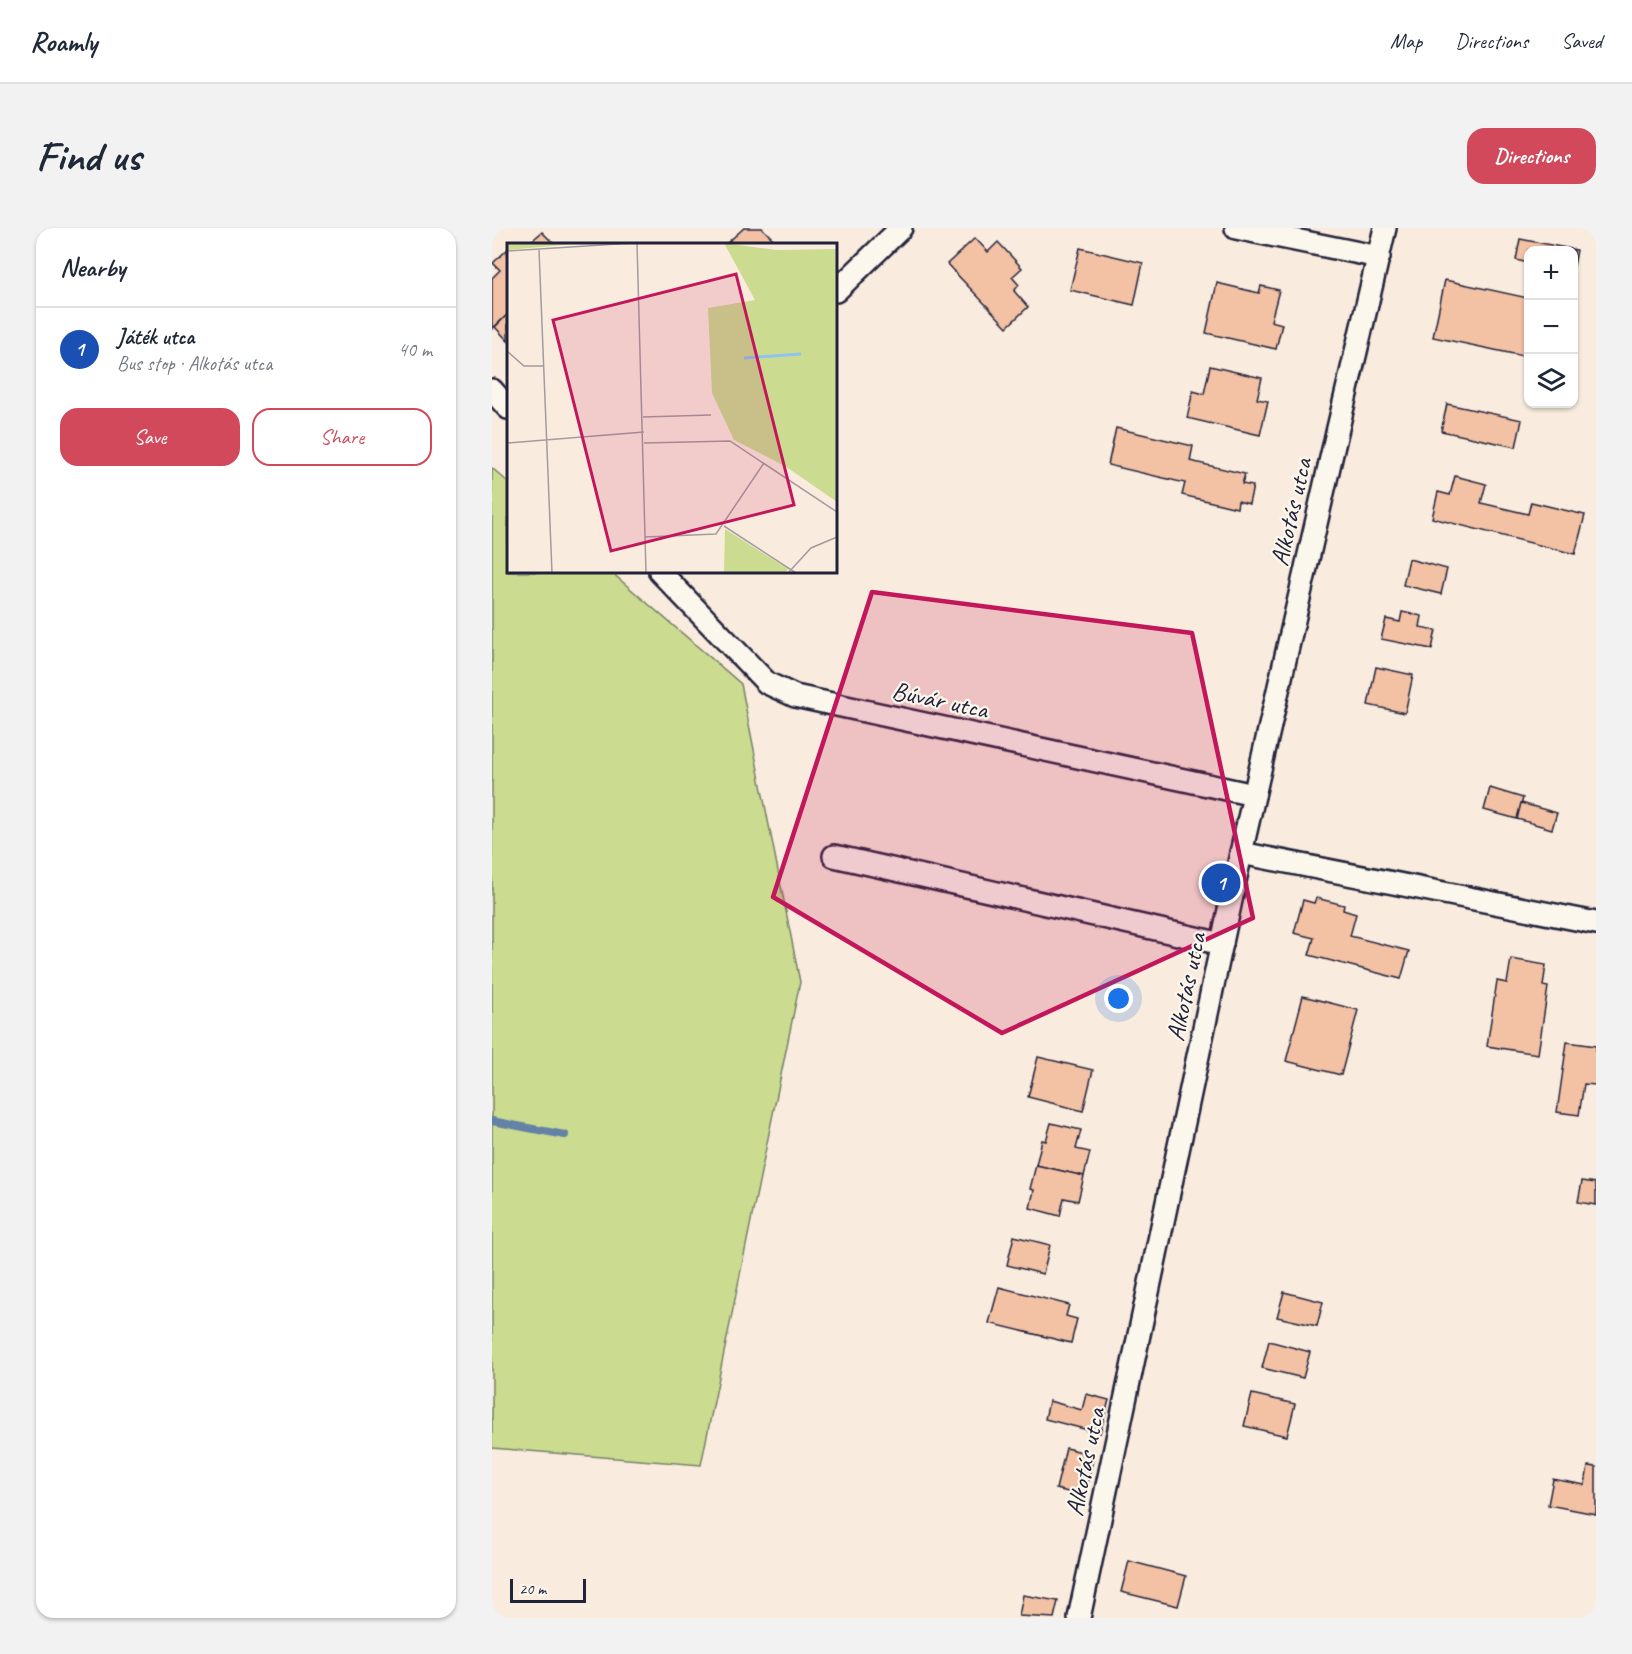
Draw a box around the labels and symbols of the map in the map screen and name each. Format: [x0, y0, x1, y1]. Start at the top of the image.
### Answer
inset map [507, 243, 837, 573]
street label: Alkotás utca [1263, 453, 1320, 569]
street label: Búvár utca [889, 674, 992, 727]
pin: 1 [1202, 860, 1240, 906]
street label: Alkotás utca [1158, 928, 1214, 1044]
your location [1104, 984, 1133, 1013]
street label: Alkotás utca [1057, 1403, 1113, 1519]
scale bar [510, 1576, 586, 1604]

